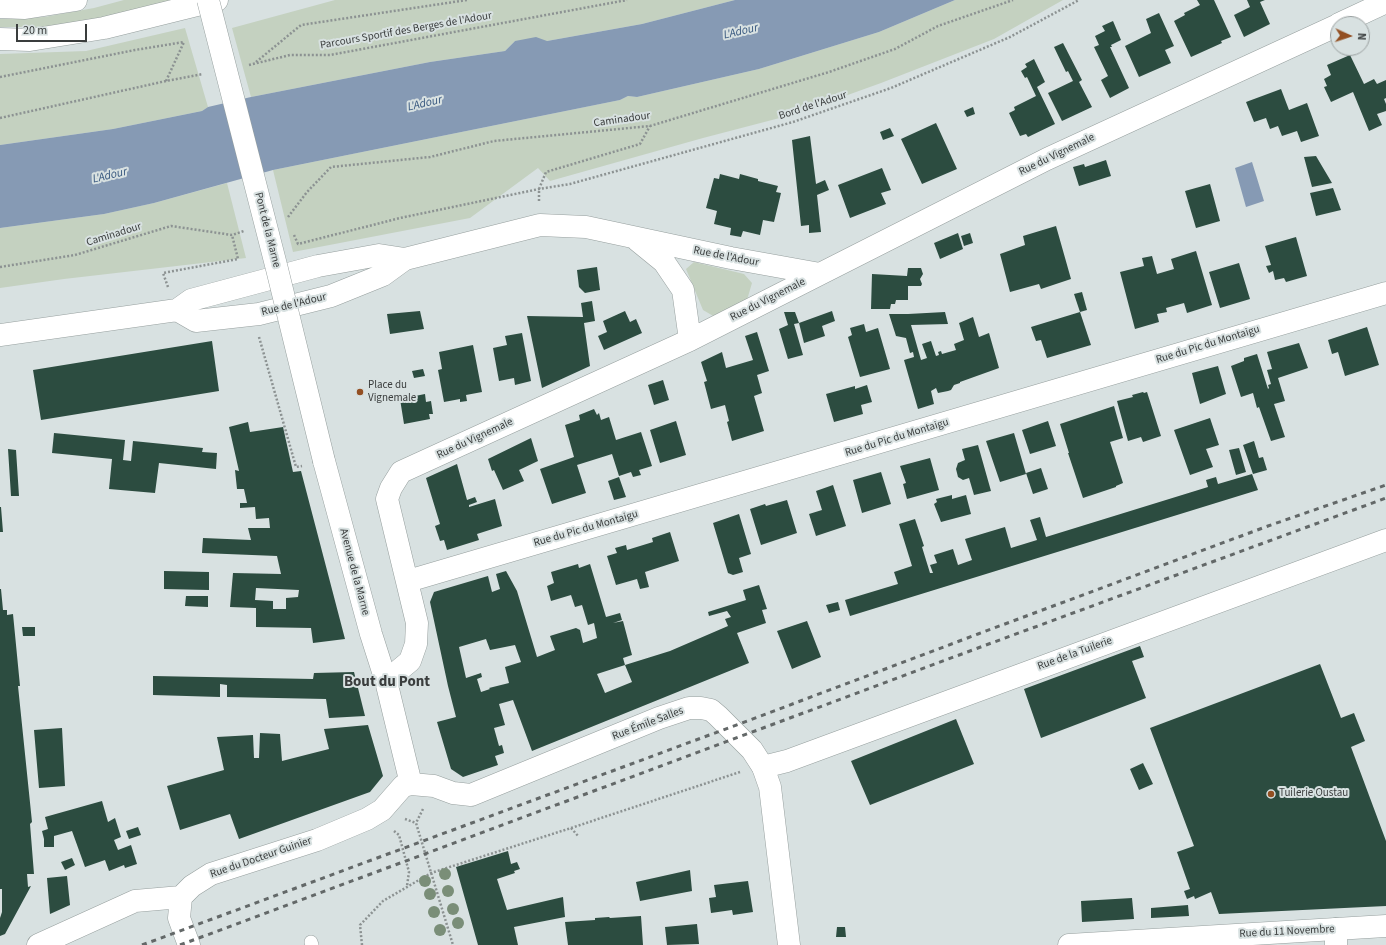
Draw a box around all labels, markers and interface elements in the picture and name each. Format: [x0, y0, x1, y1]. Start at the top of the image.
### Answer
street label: Parcours Sportif des Berges de l'Adour [319, 9, 493, 53]
scale bar [18, 16, 89, 42]
north arrow [1330, 16, 1370, 56]
water label: L'Adour [722, 21, 760, 43]
text: 20 m [23, 22, 47, 39]
text: N [1354, 33, 1369, 41]
street label: Bord de l'Adour [777, 89, 849, 123]
water label: L'Adour [406, 93, 444, 115]
street label: Caminadour [593, 109, 651, 131]
street label: Rue du Vignemale [1017, 131, 1097, 179]
water label: L'Adour [91, 165, 129, 187]
street label: Pont de la Marne [251, 191, 283, 269]
street label: Caminadour [85, 220, 143, 250]
street label: Rue de l'Adour [692, 244, 760, 270]
street label: Rue du Vignemale [728, 275, 808, 325]
street label: Rue de l'Adour [260, 291, 328, 319]
street label: Rue du Pic du Montaigu [1154, 323, 1262, 367]
place label: Place du Vignemale [368, 379, 416, 405]
marker: Place du Vignemale [355, 387, 365, 397]
street label: Rue du Vignemale [435, 416, 515, 462]
street label: Rue du Pic du Montaigu [843, 416, 951, 460]
street label: Rue du Pic du Montaigu [532, 508, 640, 550]
street label: Avenue de la Marne [336, 527, 372, 617]
street label: Rue de la Tuilerie [1036, 634, 1114, 674]
district label: Bout du Pont [344, 674, 430, 692]
street label: Rue Émile Salles [611, 704, 685, 744]
place label: Tuilerie Oustau [1279, 787, 1348, 801]
marker: Tuilerie Oustau [1266, 789, 1276, 799]
street label: Rue du Docteur Guinier [209, 834, 313, 882]
street label: Rue du 11 Novembre [1239, 923, 1335, 941]

